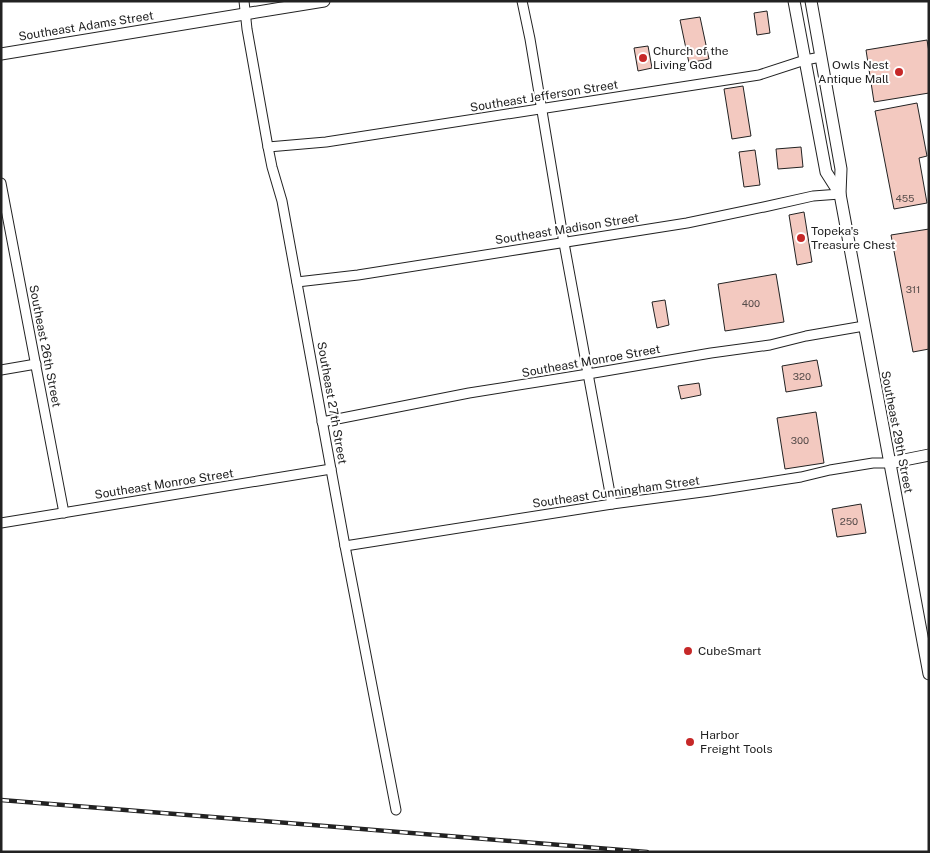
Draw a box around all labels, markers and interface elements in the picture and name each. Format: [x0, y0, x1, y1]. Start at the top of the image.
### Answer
street label: Southeast Adams Street [17, 8, 155, 44]
place label: Church of the Living God [653, 44, 729, 72]
marker: Church of the Living God [637, 52, 649, 64]
place label: Owls Nest Antique Mall [818, 58, 889, 86]
marker: Owls Nest Antique Mall [893, 66, 905, 78]
street label: Southeast Jefferson Street [469, 77, 619, 115]
house number: 455 [895, 192, 915, 204]
street label: Southeast Madison Street [494, 211, 640, 247]
place label: Topeka's Treasure Chest [811, 224, 896, 252]
marker: Topeka's Treasure Chest [795, 232, 807, 244]
house number: 311 [906, 283, 920, 295]
street label: Southeast 26th Street [26, 284, 64, 409]
house number: 400 [742, 297, 760, 309]
street label: Southeast 27th Street [314, 341, 350, 466]
street label: Southeast Monroe Street [521, 342, 662, 380]
house number: 320 [793, 370, 811, 382]
street label: Southeast 29th Street [878, 370, 916, 495]
house number: 300 [791, 434, 809, 446]
street label: Southeast Monroe Street [94, 466, 235, 502]
street label: Southeast Cunningham Street [532, 473, 701, 511]
house number: 250 [840, 515, 858, 527]
place label: CubeSmart [698, 644, 762, 658]
marker: CubeSmart [682, 645, 694, 657]
place label: Harbor Freight Tools [700, 728, 773, 756]
marker: Harbor Freight Tools [684, 736, 696, 748]

